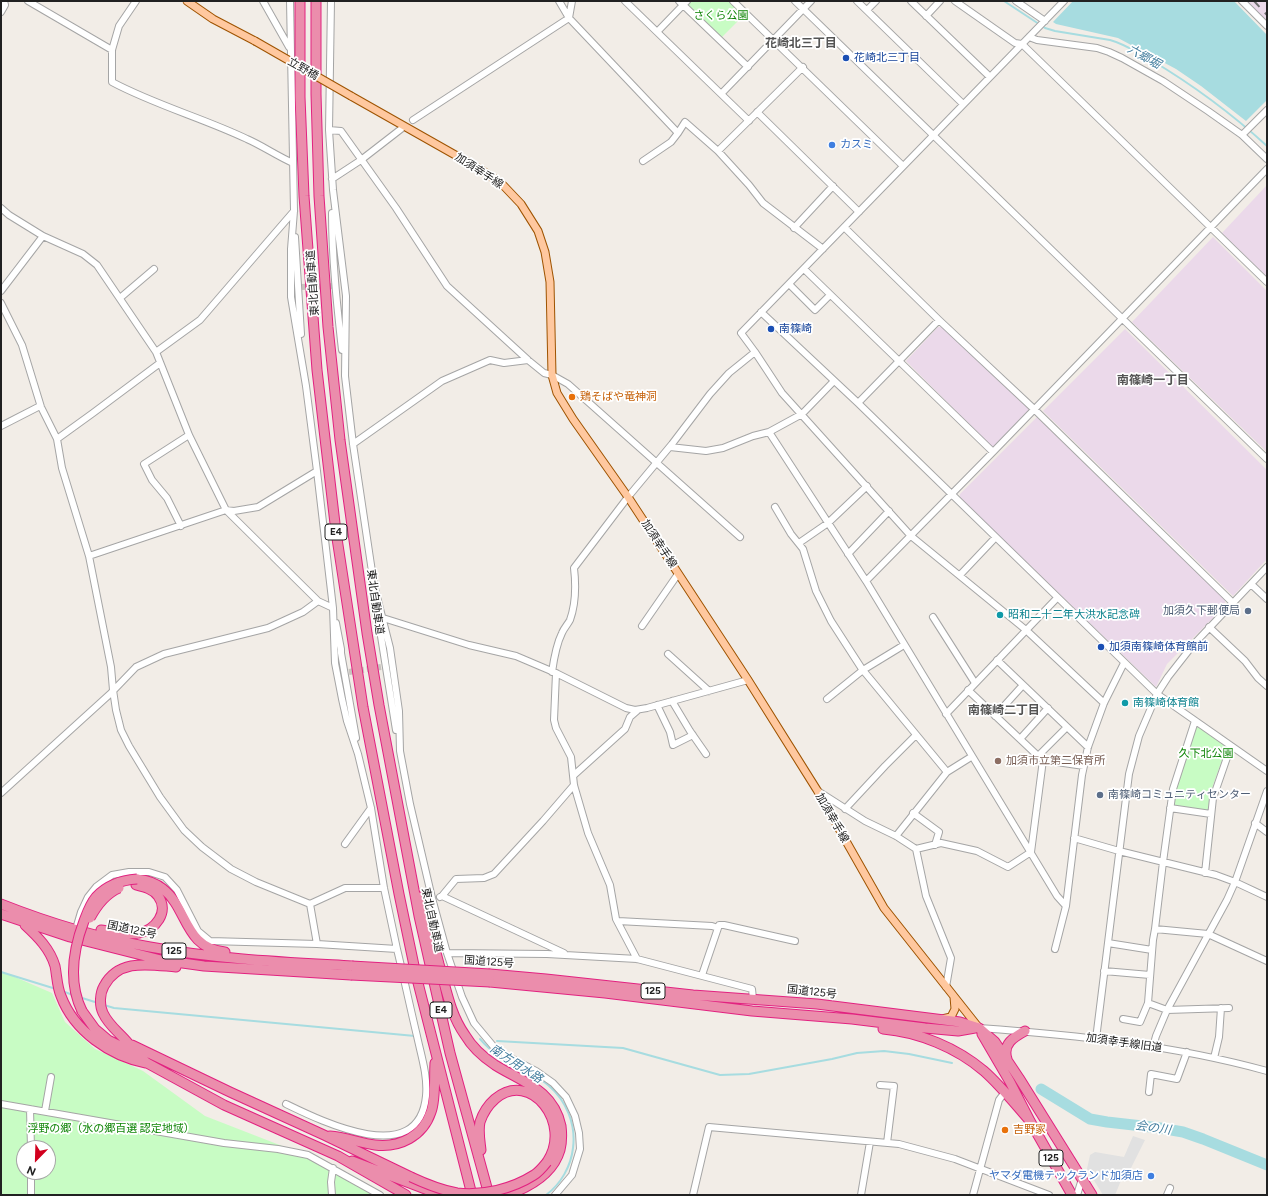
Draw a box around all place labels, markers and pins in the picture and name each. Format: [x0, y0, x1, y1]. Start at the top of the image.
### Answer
place label: 花崎北三丁目 [854, 51, 920, 65]
marker: 花崎北三丁目 [841, 53, 851, 63]
place label: カスミ [840, 138, 873, 152]
marker: カスミ [827, 140, 837, 150]
place label: 南篠崎 [779, 322, 812, 336]
marker: 南篠崎 [766, 324, 776, 334]
place label: 鶏そばや竜神洞 [580, 390, 657, 404]
marker: 鶏そばや竜神洞 [567, 392, 577, 402]
place label: 加須久下郵便局 [1163, 604, 1240, 618]
marker: 加須久下郵便局 [1243, 606, 1253, 616]
place label: 昭和二十二年大洪水記念碑 [1008, 608, 1140, 622]
marker: 昭和二十二年大洪水記念碑 [995, 610, 1005, 620]
place label: 加須南篠崎体育館前 [1109, 640, 1208, 654]
marker: 加須南篠崎体育館前 [1096, 642, 1106, 652]
place label: 南篠崎体育館 [1133, 696, 1199, 710]
marker: 南篠崎体育館 [1120, 698, 1130, 708]
place label: 加須市立第二保育所 [1006, 754, 1105, 768]
marker: 加須市立第二保育所 [993, 756, 1003, 766]
place label: 南篠崎コミュニティセンター [1108, 788, 1251, 802]
marker: 南篠崎コミュニティセンター [1095, 790, 1105, 800]
place label: 吉野家 [1013, 1123, 1046, 1137]
marker: 吉野家 [1000, 1125, 1010, 1135]
place label: ヤマダ電機テックランド加須店 [989, 1169, 1143, 1183]
marker: ヤマダ電機テックランド加須店 [1146, 1171, 1156, 1181]

